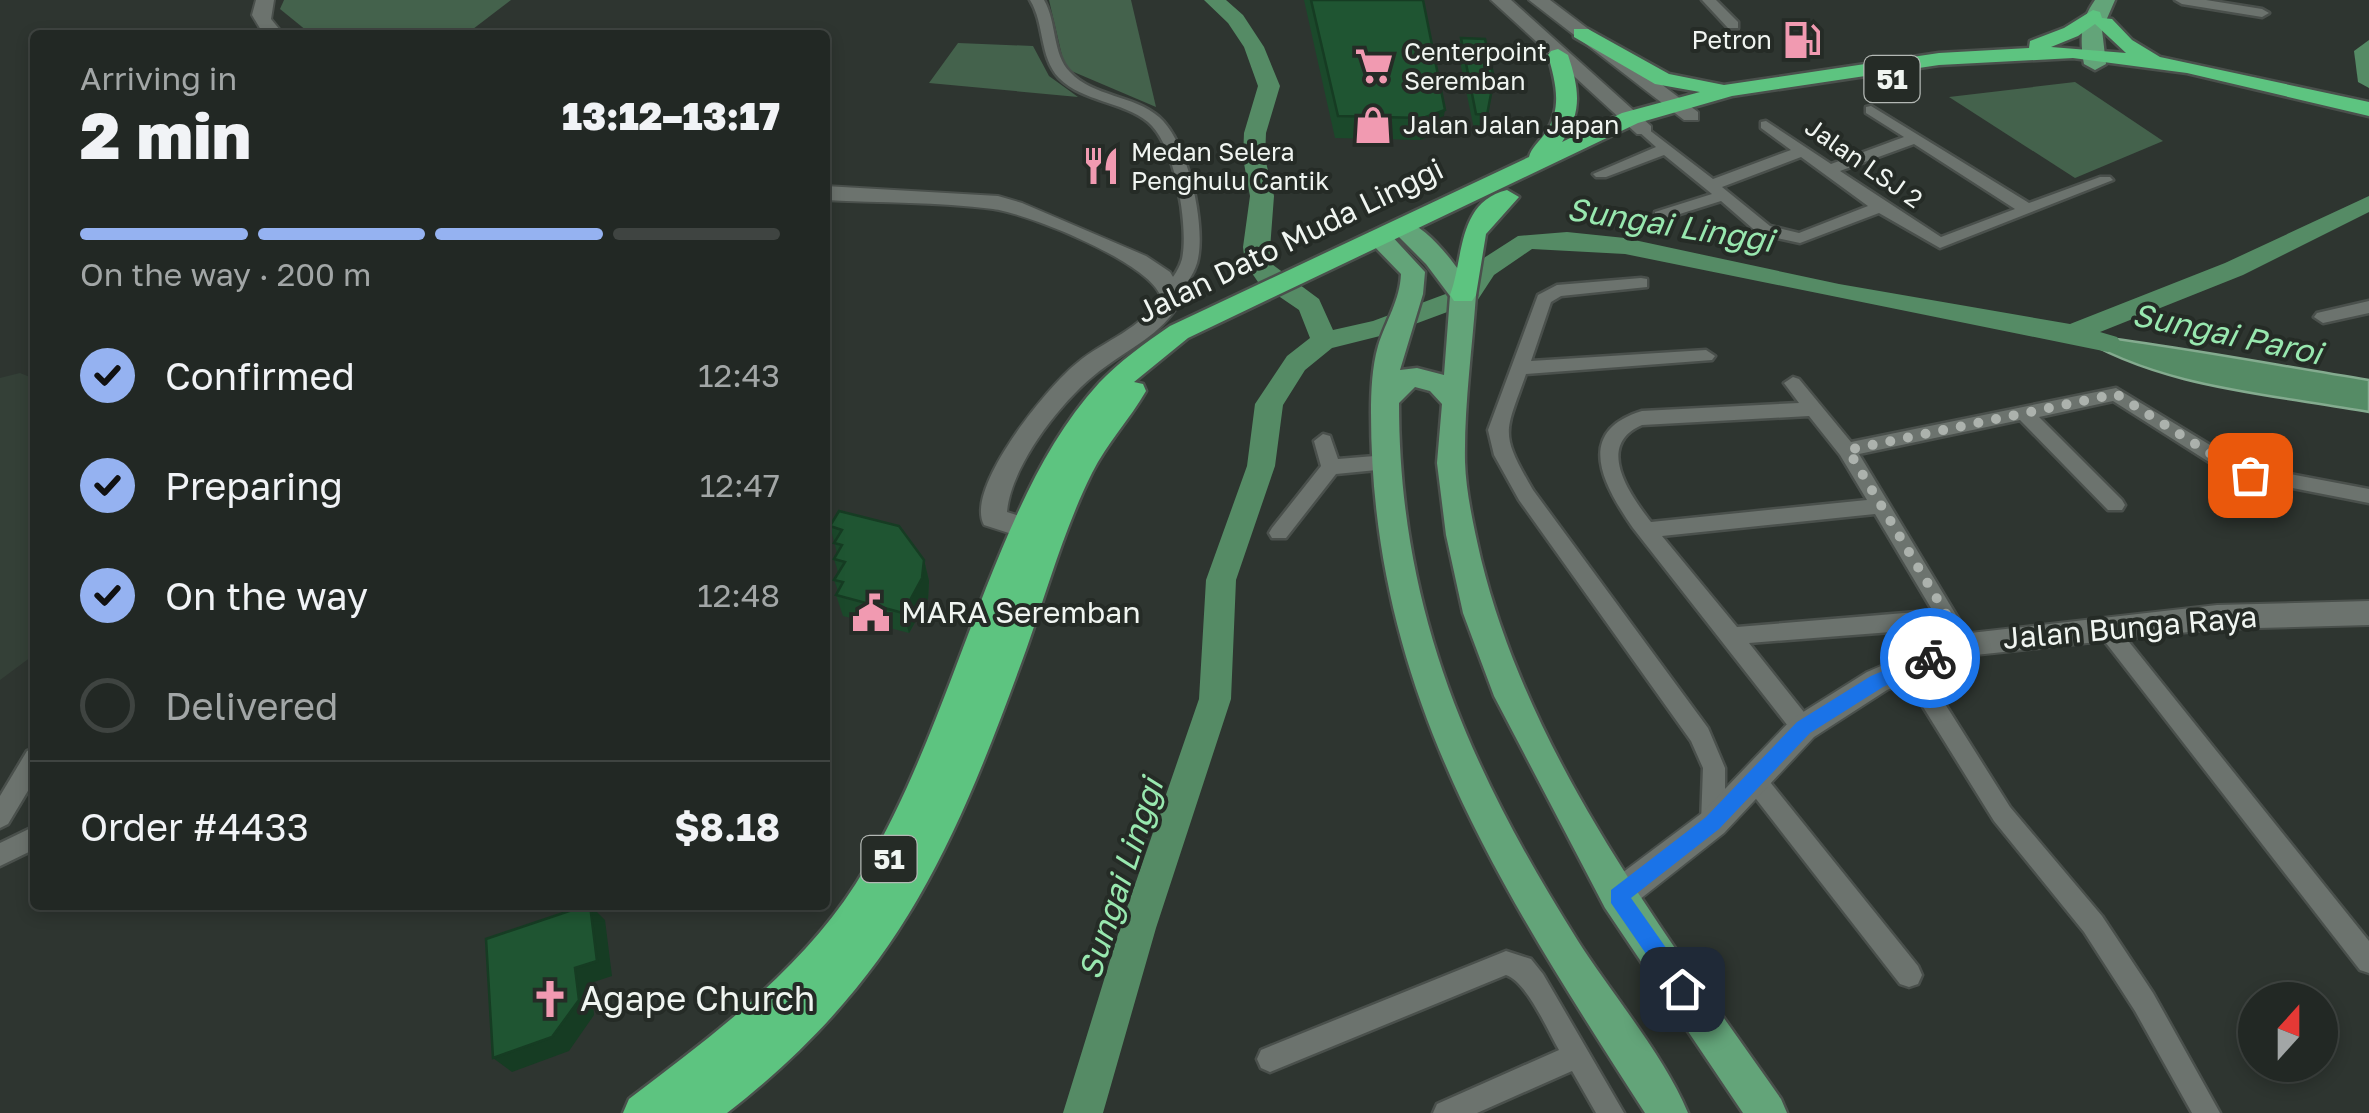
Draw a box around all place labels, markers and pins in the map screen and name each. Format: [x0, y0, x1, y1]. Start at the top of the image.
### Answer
fuel station icon: Petron [1781, 19, 1823, 61]
place label: Petron [1691, 24, 1772, 55]
place label: Centerpoint Seremban [1404, 36, 1547, 96]
supermarket icon: Centerpoint Seremban [1353, 45, 1395, 87]
shop icon: Jalan Jalan Japan [1352, 104, 1394, 146]
place label: Jalan Jalan Japan [1403, 109, 1619, 140]
place label: Medan Selera Penghulu Cantik [1131, 136, 1329, 196]
restaurant icon: Medan Selera Penghulu Cantik [1080, 145, 1122, 187]
pin [2208, 433, 2293, 518]
public building icon: MARA Seremban [850, 592, 892, 634]
place label: MARA Seremban [901, 594, 1141, 630]
pin [1640, 947, 1725, 1032]
place label: Agape Church [580, 977, 815, 1019]
church icon: Agape Church [529, 978, 571, 1020]

